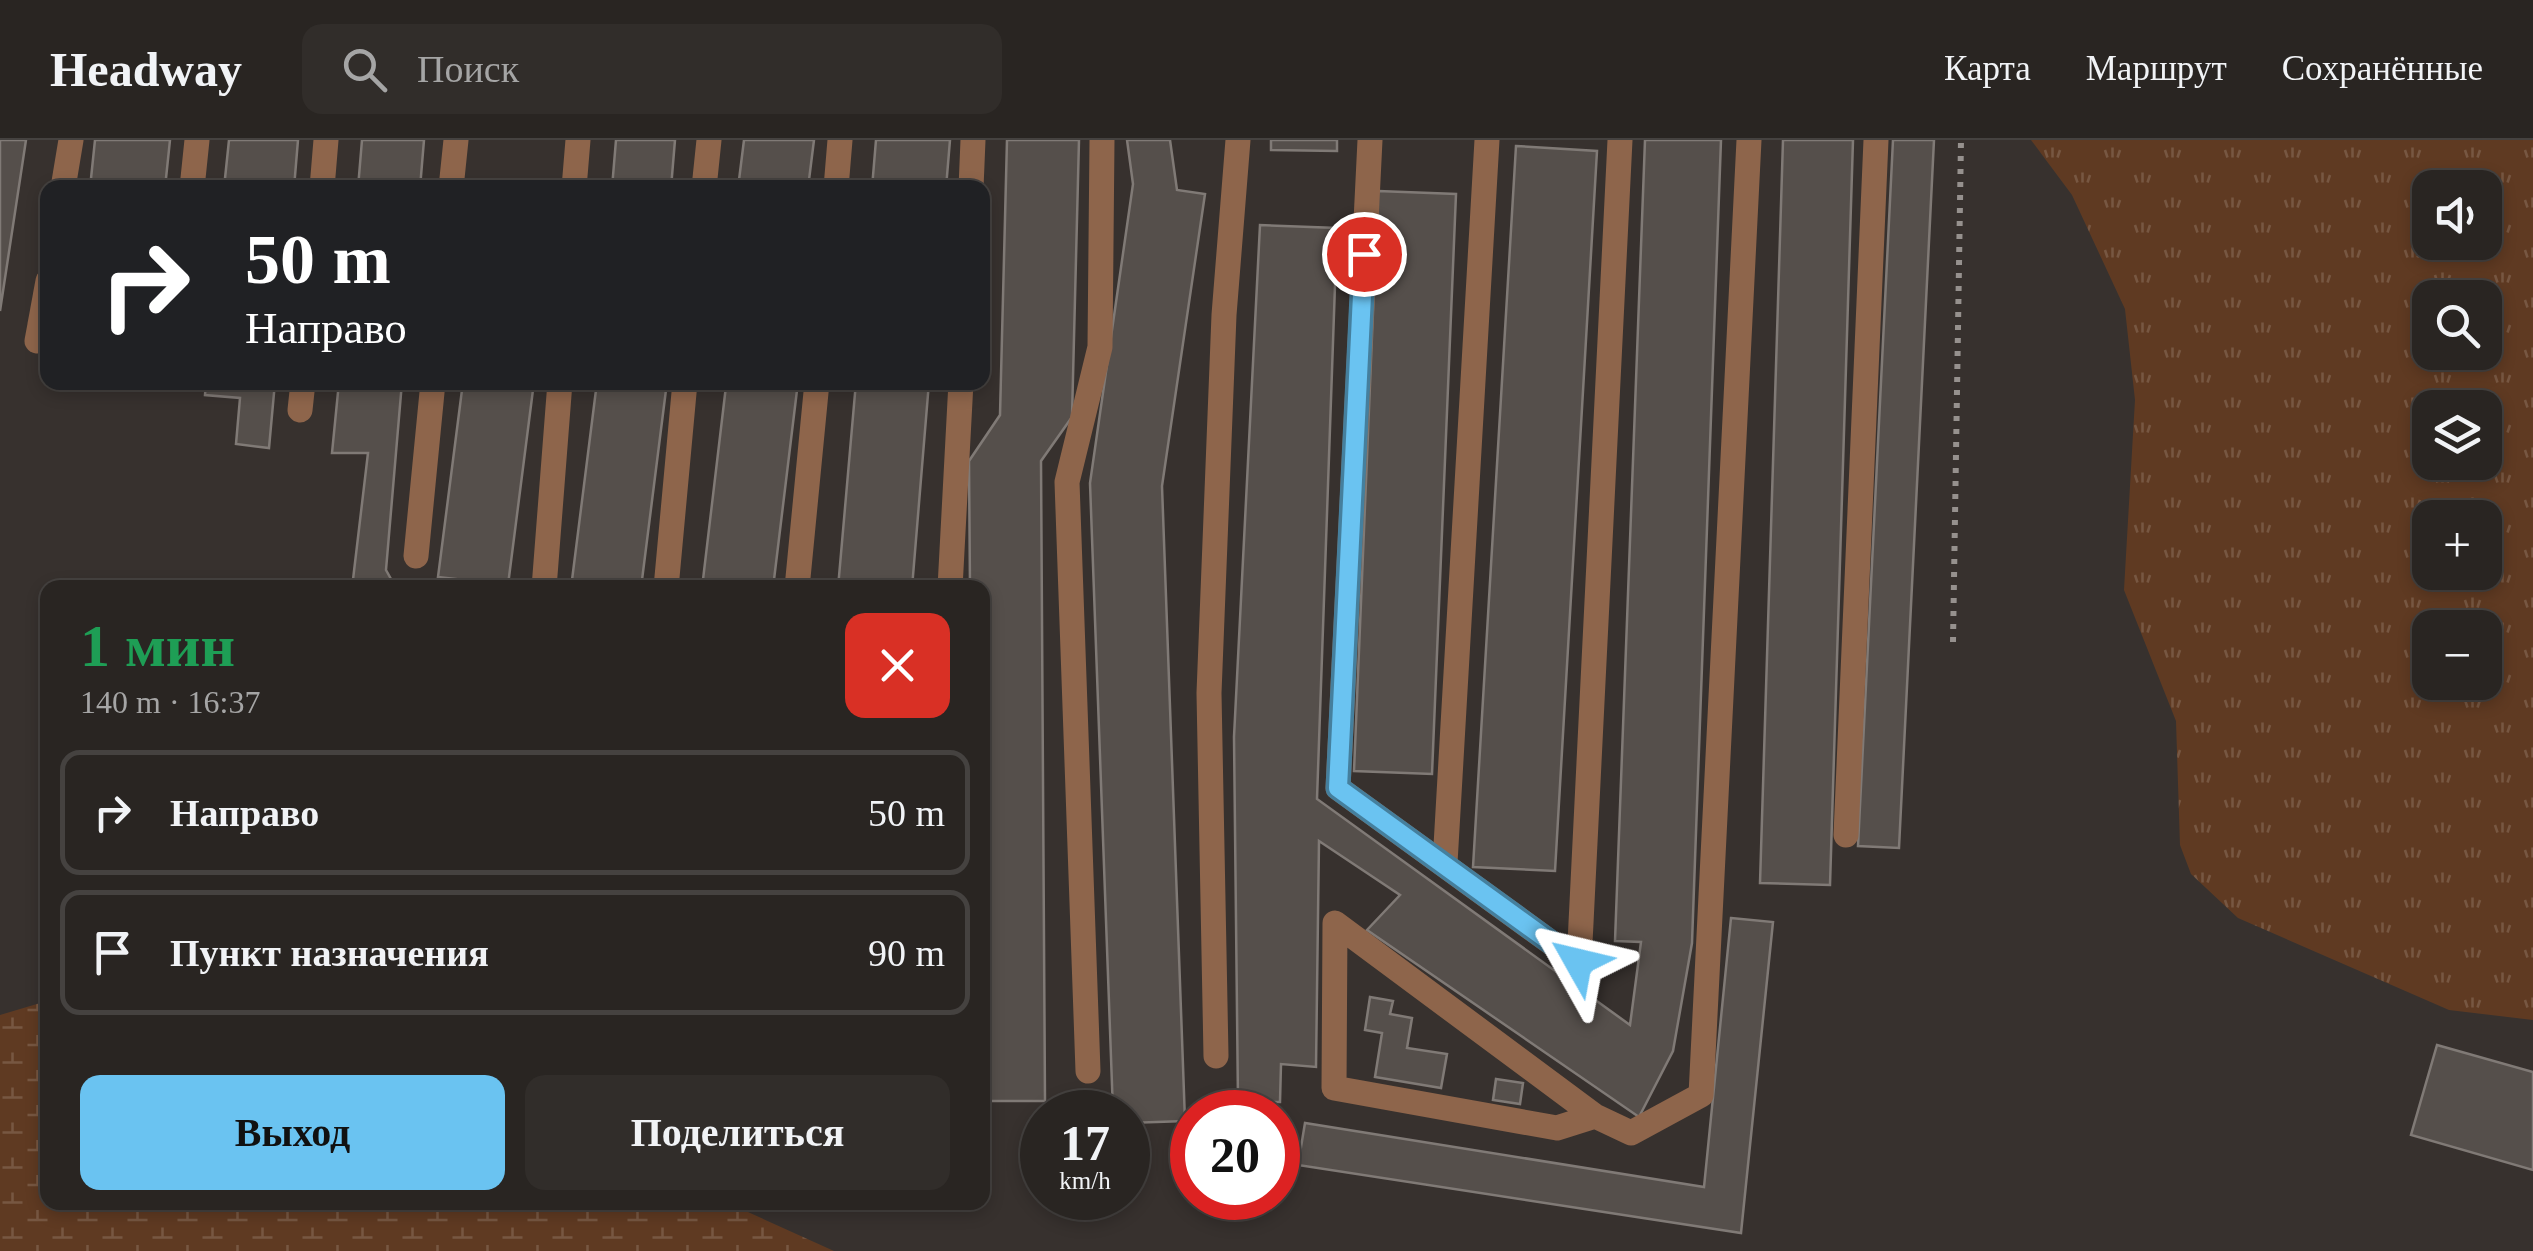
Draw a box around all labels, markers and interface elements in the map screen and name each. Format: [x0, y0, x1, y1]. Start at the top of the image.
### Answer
search box [302, 24, 1002, 114]
icon: search [337, 42, 392, 97]
text: Headway [50, 43, 242, 96]
text: Поиск [417, 48, 519, 90]
text: Карта [1944, 49, 2031, 88]
text: Маршрут [2086, 49, 2227, 88]
text: Сохранённые [2282, 49, 2483, 88]
map controls [2412, 170, 2502, 700]
button: sound [2412, 170, 2502, 260]
pin [1322, 212, 1407, 297]
icon: right [80, 220, 210, 350]
text: 50 m [245, 221, 391, 298]
icon: arrive [1337, 227, 1392, 282]
button: search [2412, 280, 2502, 370]
text: Направо [245, 303, 407, 353]
button: layers [2412, 390, 2502, 480]
button: + [2412, 500, 2502, 590]
button: − [2412, 610, 2502, 700]
text: 1 мин [80, 613, 235, 679]
button: close [845, 613, 950, 718]
text: 140 m · 16:37 [80, 684, 260, 720]
icon: right [85, 785, 140, 840]
text: Направо [170, 792, 319, 834]
text: 50 m [868, 792, 945, 834]
position arrow [1526, 910, 1630, 1014]
icon: arrive [85, 925, 140, 980]
text: Пункт назначения [170, 932, 489, 974]
text: 90 m [868, 932, 945, 974]
button: Выход [80, 1075, 505, 1190]
button: Поделиться [525, 1075, 950, 1190]
speed limit sign: 20 [1170, 1090, 1300, 1220]
text: 17 [1060, 1115, 1110, 1171]
text: km/h [1059, 1167, 1111, 1194]

